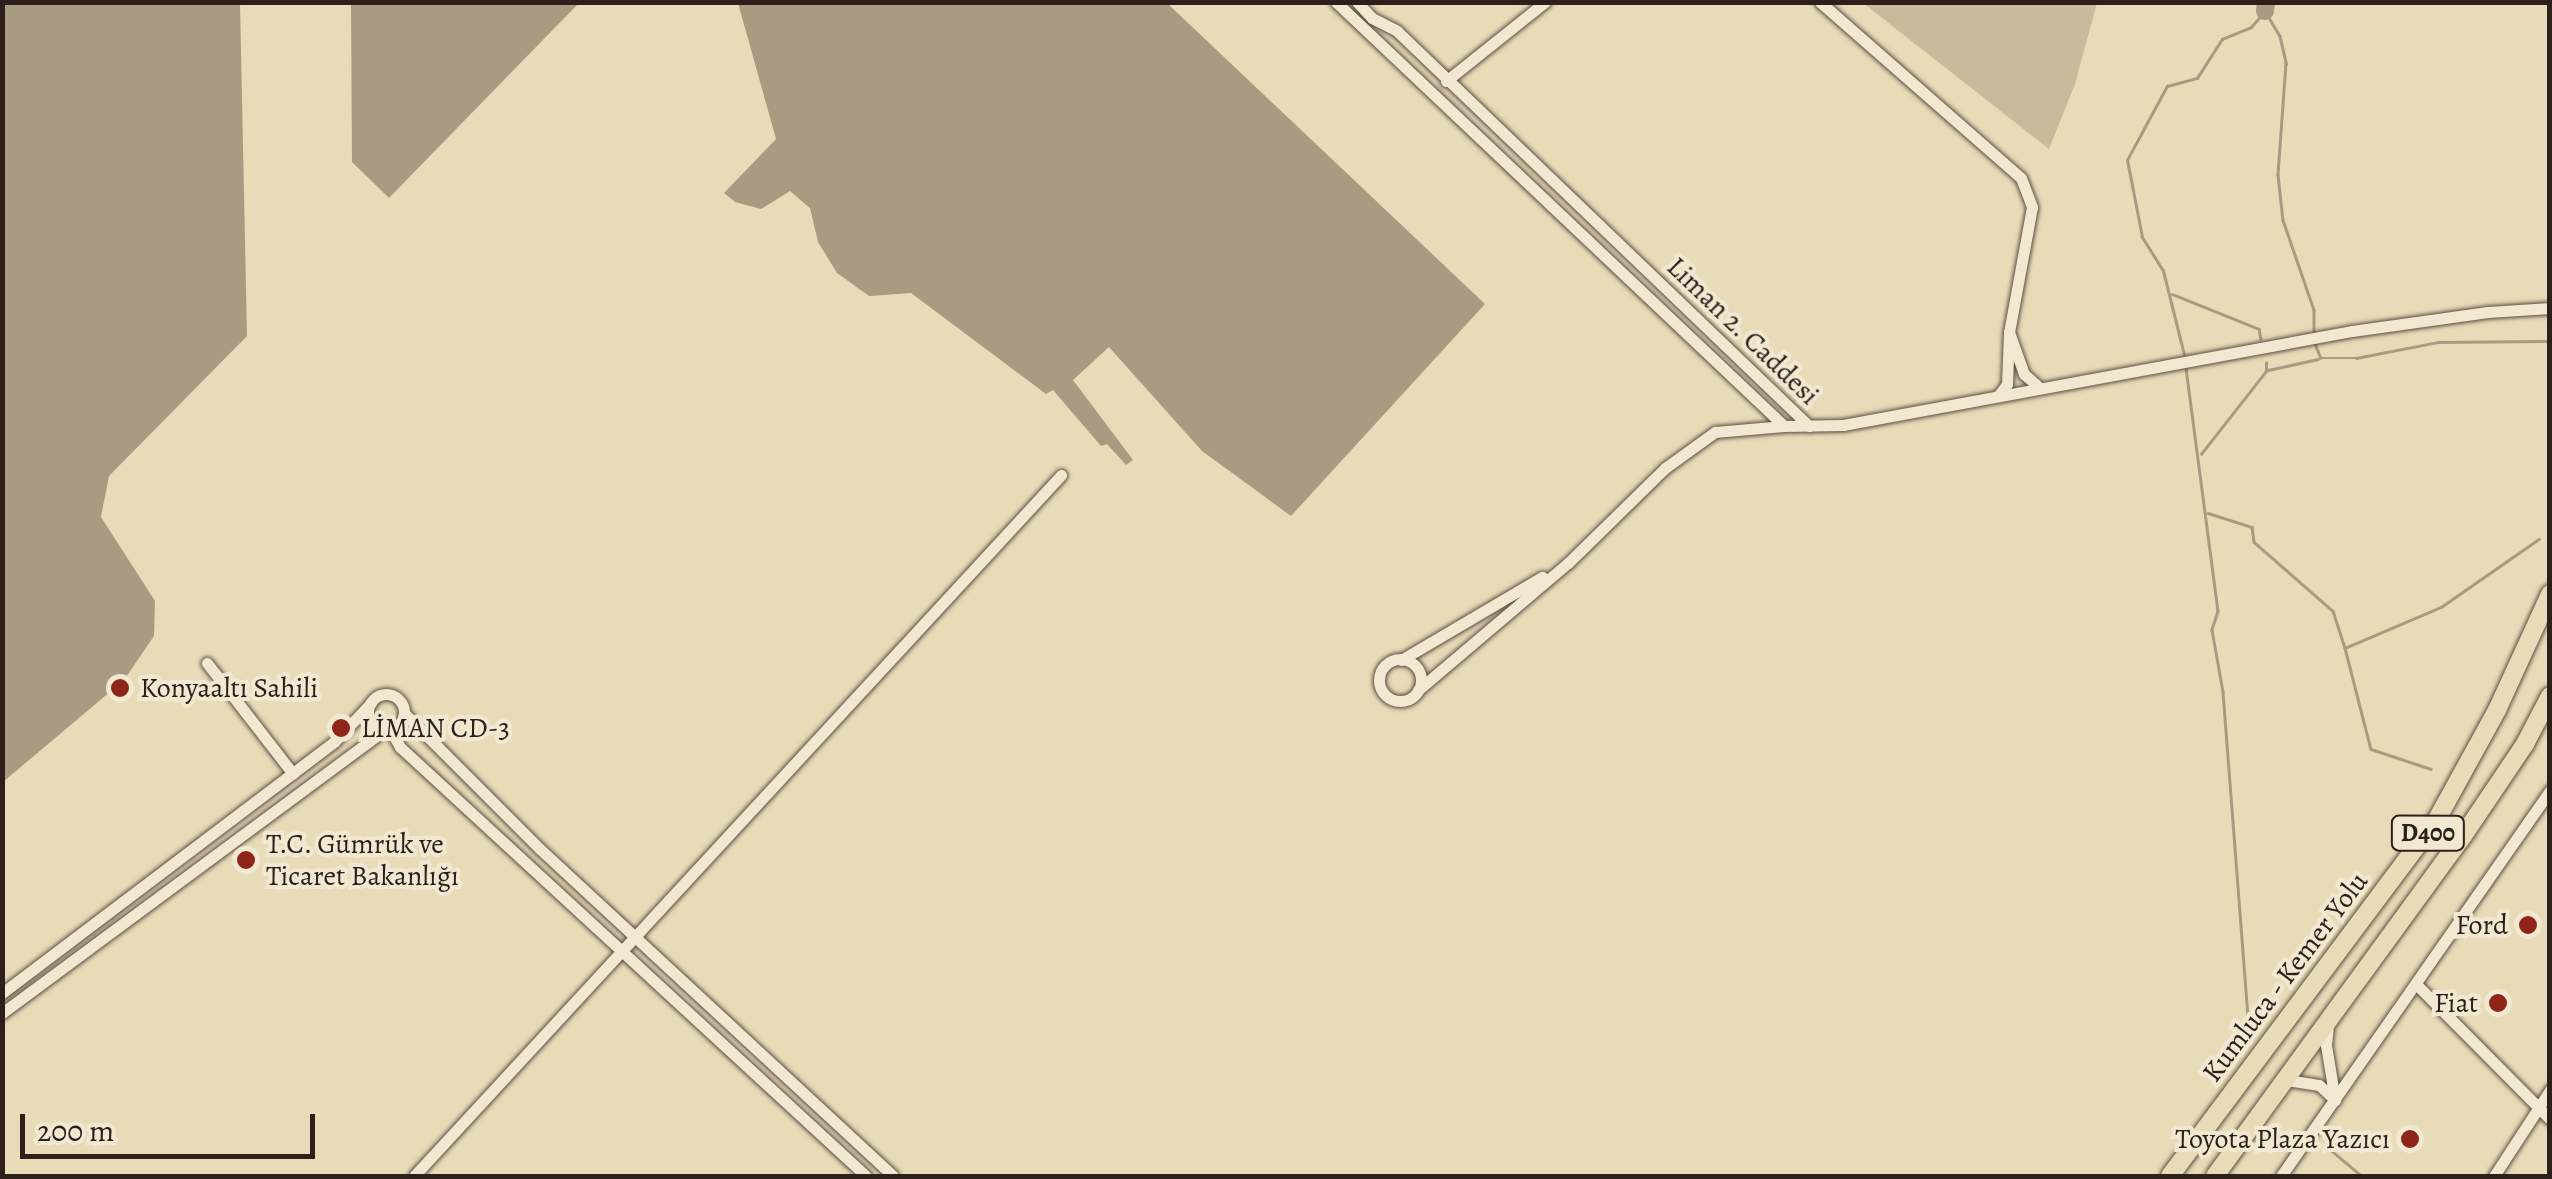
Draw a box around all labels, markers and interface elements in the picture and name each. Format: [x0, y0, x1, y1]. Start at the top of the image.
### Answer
street label: Liman 2. Caddesi [1660, 250, 1826, 412]
place label: Konyaaltı Sahili [140, 671, 318, 705]
marker: Konyaaltı Sahili [109, 677, 131, 699]
place label: LİMAN CD-3 [361, 711, 510, 745]
marker: LİMAN CD-3 [330, 717, 352, 739]
road number: D400 [2390, 813, 2466, 853]
place label: T.C. Gümrük ve Ticaret Bakanlığı [266, 827, 459, 893]
marker: T.C. Gümrük ve Ticaret Bakanlığı [235, 849, 257, 871]
street label: Kumluca - Kemer Yolu [2195, 865, 2375, 1089]
place label: Ford [2456, 908, 2508, 942]
marker: Ford [2517, 914, 2539, 936]
place label: Fiat [2434, 986, 2478, 1020]
marker: Fiat [2487, 992, 2509, 1014]
scale bar [25, 1094, 320, 1156]
text: 200 m [37, 1111, 114, 1151]
place label: Toyota Plaza Yazıcı [2175, 1122, 2390, 1156]
marker: Toyota Plaza Yazıcı [2399, 1128, 2421, 1150]

